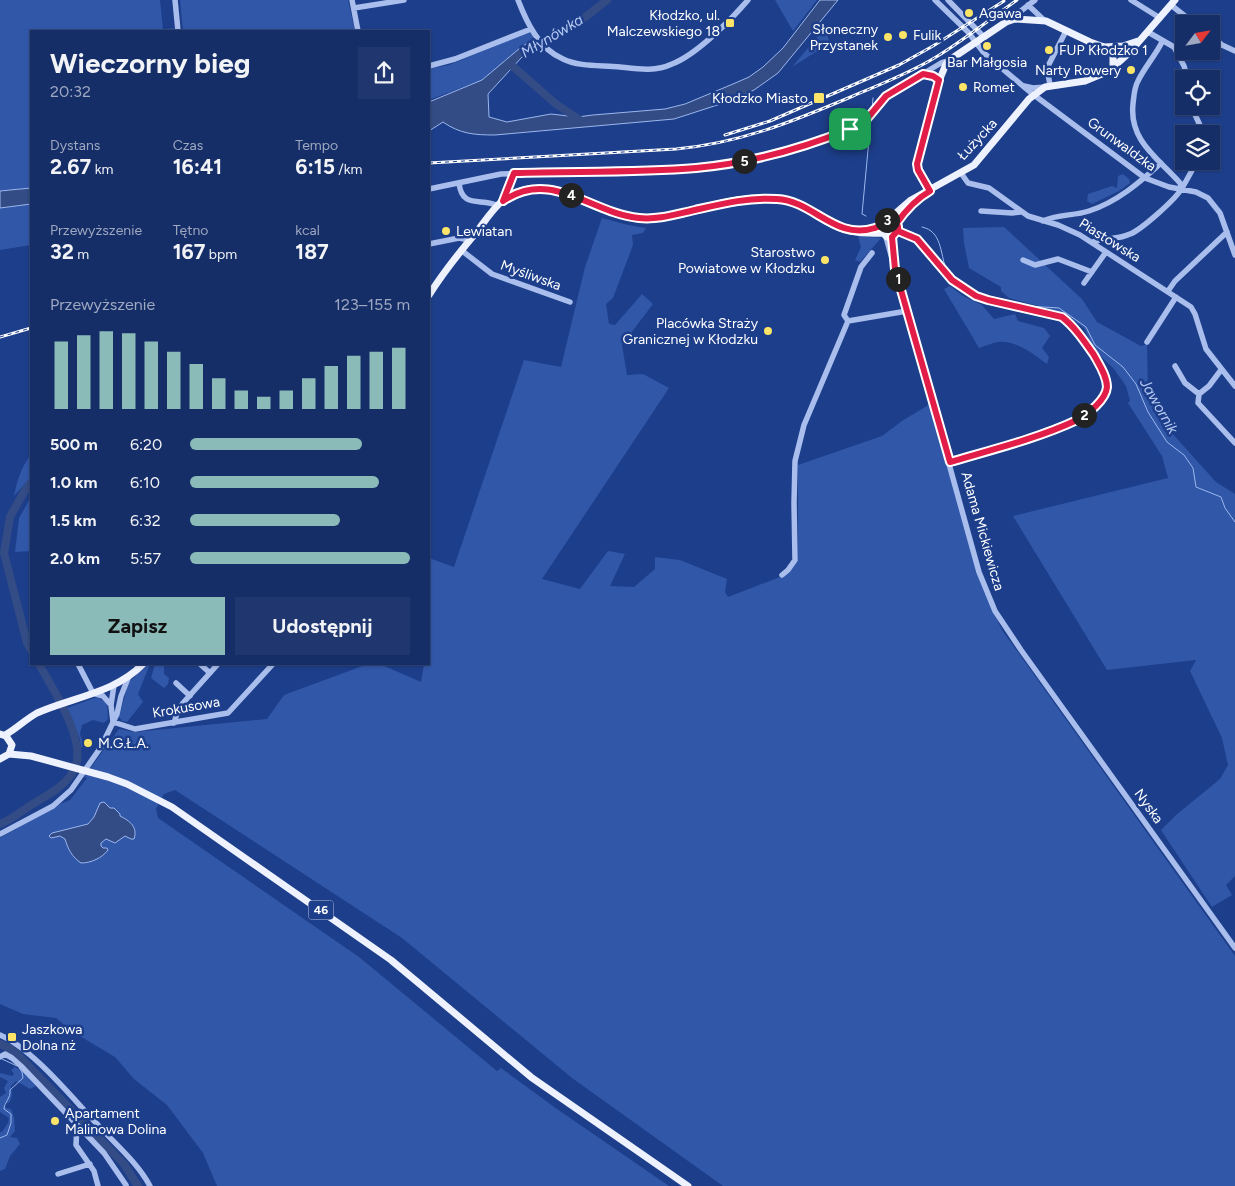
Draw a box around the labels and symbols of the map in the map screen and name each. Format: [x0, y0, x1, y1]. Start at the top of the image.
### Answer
place label: Agawa [979, 5, 1022, 22]
place label: Kłodzko, ul. Malczewskiego 18 [607, 7, 720, 40]
marker: Agawa [963, 7, 975, 19]
water label: Młynówka [518, 10, 587, 62]
north arrow [1175, 15, 1220, 60]
marker: Kłodzko, ul. Malczewskiego 18 [724, 17, 736, 29]
place label: Słoneczny Przystanek [810, 21, 879, 54]
place label: Fulik [913, 27, 942, 44]
marker: Fulik [897, 29, 909, 41]
marker: Słoneczny Przystanek [882, 31, 894, 43]
marker: Bar Małgosia [981, 40, 993, 52]
place label: FUP Kłodzko 1 [1059, 42, 1148, 59]
marker: FUP Kłodzko 1 [1043, 44, 1055, 56]
place label: Bar Małgosia [947, 54, 1027, 71]
place label: Narty Rowery [1035, 62, 1122, 79]
marker: Narty Rowery [1125, 64, 1137, 76]
place label: Romet [973, 79, 1015, 96]
marker: Romet [957, 81, 969, 93]
place label: Kłodzko Miasto [712, 90, 808, 107]
marker: Kłodzko Miasto [812, 91, 826, 105]
pin [829, 108, 871, 150]
street label: Grunwaldzka [1084, 114, 1159, 175]
street label: Łużycka [954, 115, 1001, 164]
pin: 5 [732, 148, 756, 174]
pin: 4 [558, 182, 584, 208]
pin: 3 [874, 208, 900, 232]
street label: Piastowska [1076, 215, 1144, 266]
place label: Lewiatan [456, 223, 512, 240]
marker: Lewiatan [440, 225, 452, 237]
place label: Starostwo Powiatowe w Kłodzku [678, 244, 815, 277]
marker: Starostwo Powiatowe w Kłodzku [819, 254, 831, 266]
street label: Myśliwska [498, 257, 564, 294]
pin: 1 [886, 266, 910, 292]
place label: Placówka Straży Granicznej w Kłodzku [623, 315, 759, 348]
marker: Placówka Straży Granicznej w Kłodzku [762, 325, 774, 337]
water label: Jawornik [1135, 374, 1182, 438]
pin: 2 [1072, 402, 1096, 428]
street label: Adama Mickiewicza [957, 470, 1008, 593]
street label: Krokusowa [151, 693, 221, 722]
place label: M.G.Ł.A. [98, 735, 149, 752]
marker: M.G.Ł.A. [82, 737, 94, 749]
street label: Nyska [1130, 786, 1167, 827]
road number: 46 [308, 900, 334, 920]
place label: Jaszkowa Dolna nż [22, 1021, 82, 1054]
marker: Jaszkowa Dolna nż [6, 1031, 18, 1043]
place label: Apartament Malinowa Dolina [65, 1105, 167, 1138]
marker: Apartament Malinowa Dolina [49, 1115, 61, 1127]

